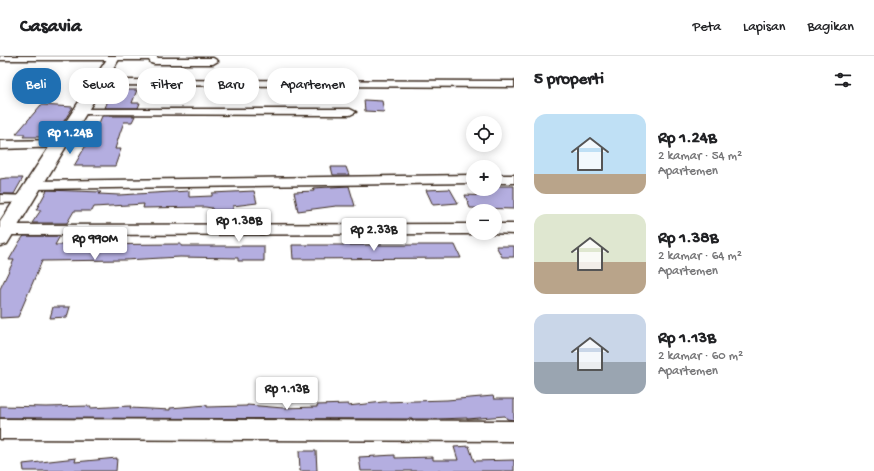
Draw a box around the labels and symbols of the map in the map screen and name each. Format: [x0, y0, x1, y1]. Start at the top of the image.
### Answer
pin: Rp 1.24B [29, 121, 111, 155]
pin: Rp 1.38B [198, 209, 280, 243]
pin: Rp 2.33B [333, 218, 415, 252]
pin: Rp 990M [58, 227, 132, 261]
pin: Rp 1.13B [246, 377, 328, 411]

